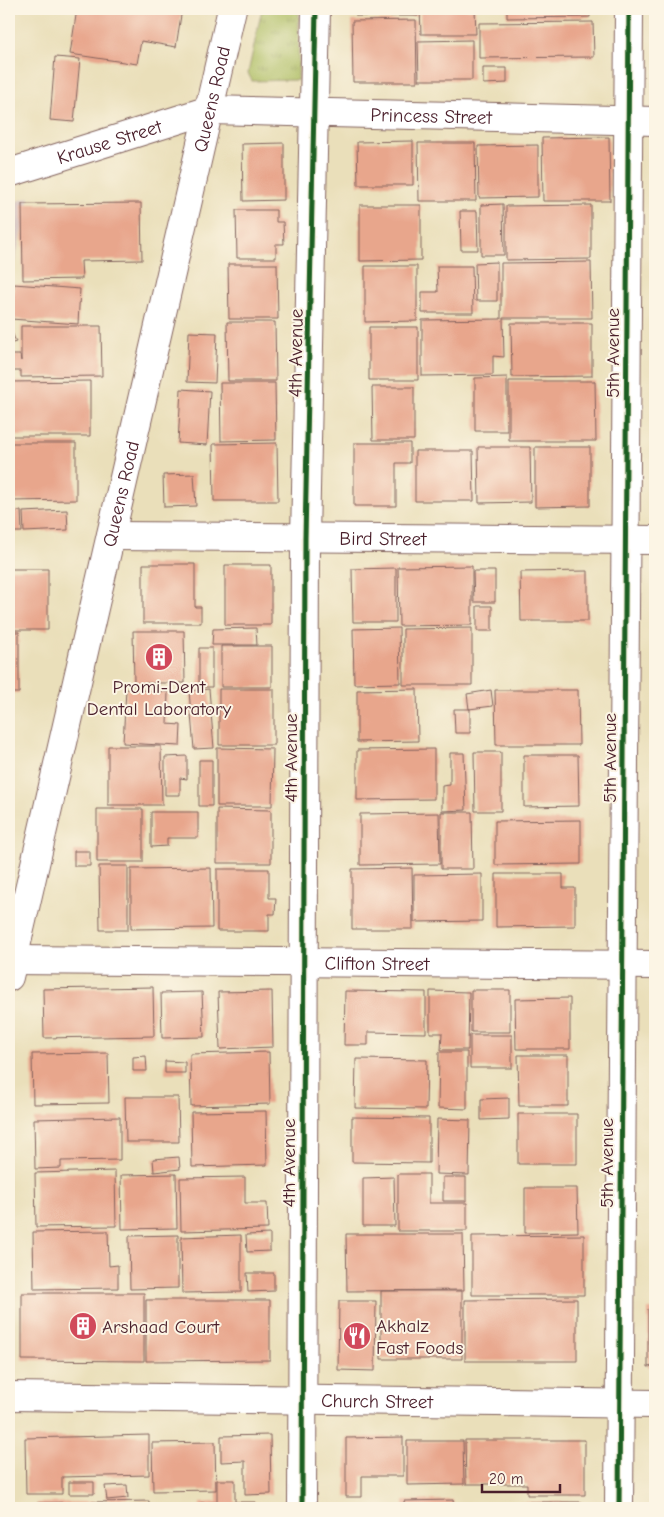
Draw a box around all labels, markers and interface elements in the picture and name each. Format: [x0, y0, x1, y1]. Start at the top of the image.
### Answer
street label: Queens Road [189, 44, 235, 154]
street label: Princess Street [370, 104, 493, 129]
street label: Krause Street [54, 115, 165, 169]
street label: 4th Avenue [284, 308, 308, 398]
street label: 5th Avenue [602, 308, 624, 398]
street label: Queens Road [98, 439, 144, 549]
street label: Bird Street [339, 528, 427, 550]
building icon: Promi-Dent Dental Laboratory [144, 642, 174, 672]
place label: Promi-Dent Dental Laboratory [87, 676, 232, 720]
street label: 4th Avenue [280, 713, 302, 803]
street label: 5th Avenue [599, 713, 621, 803]
street label: Clifton Street [324, 952, 430, 975]
street label: 4th Avenue [278, 1118, 300, 1208]
street label: 5th Avenue [596, 1118, 618, 1208]
building icon: Arshaad Court [68, 1311, 98, 1341]
place label: Akhalz Fast Foods [376, 1315, 463, 1359]
place label: Arshaad Court [102, 1316, 220, 1338]
restaurant icon: Akhalz Fast Foods [342, 1321, 372, 1351]
street label: Church Street [321, 1390, 434, 1413]
scale bar [482, 1462, 559, 1494]
text: 20 m [489, 1470, 523, 1488]

